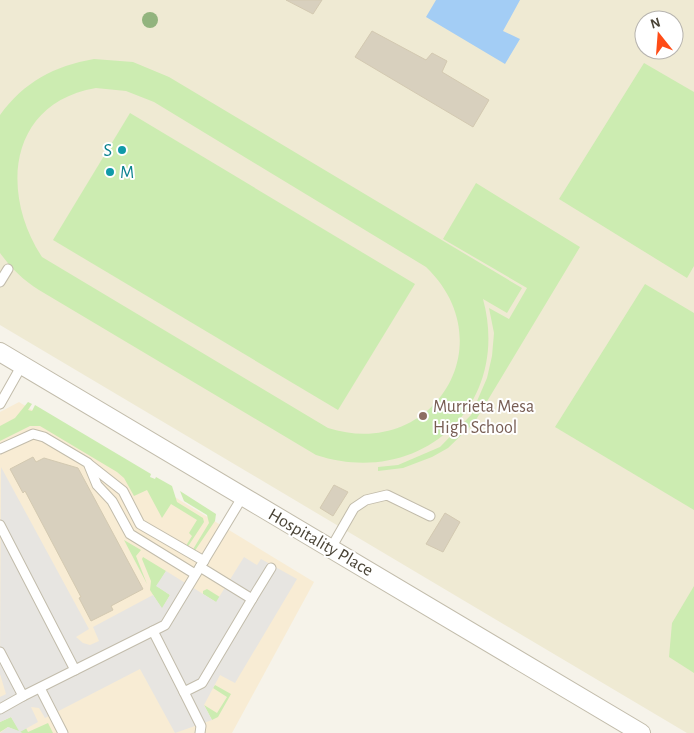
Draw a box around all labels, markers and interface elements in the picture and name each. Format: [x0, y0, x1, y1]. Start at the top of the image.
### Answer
north arrow [634, 10, 684, 60]
text: N [649, 15, 662, 32]
place label: S [104, 142, 112, 160]
marker: S [116, 144, 128, 156]
place label: M [120, 164, 134, 182]
marker: M [104, 166, 116, 178]
place label: Murrieta Mesa High School [433, 398, 534, 437]
marker: Murrieta Mesa High School [417, 410, 429, 422]
street label: Hospitality Place [265, 506, 376, 580]

